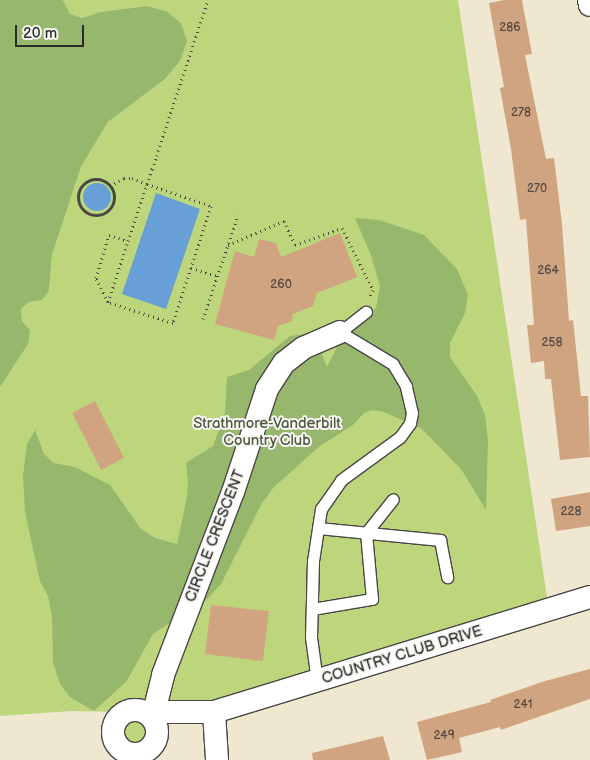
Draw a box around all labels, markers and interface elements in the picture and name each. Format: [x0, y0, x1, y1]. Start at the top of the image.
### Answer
scale bar [18, 15, 86, 47]
house number: 286 [499, 21, 521, 35]
text: 20 m [23, 24, 57, 43]
house number: 278 [511, 106, 531, 120]
house number: 270 [527, 182, 547, 196]
house number: 264 [537, 264, 559, 278]
house number: 260 [270, 278, 292, 292]
house number: 258 [542, 336, 562, 350]
park label: Strathmore-Vanderbilt Country Club [193, 414, 341, 449]
street label: CIRCLE CRESCENT [181, 467, 249, 605]
house number: 228 [560, 505, 582, 519]
street label: COUNTRY CLUB DRIVE [320, 622, 484, 688]
house number: 241 [514, 698, 532, 712]
house number: 249 [433, 729, 455, 743]

